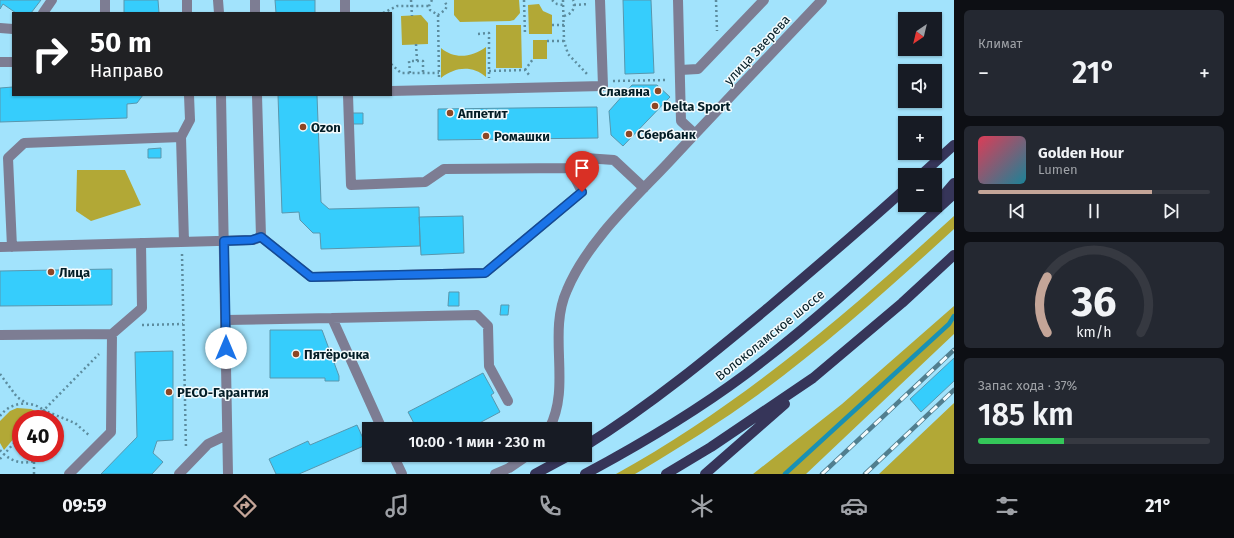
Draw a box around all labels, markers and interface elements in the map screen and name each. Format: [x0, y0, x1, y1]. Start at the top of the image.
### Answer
street label: улица Зверева [721, 12, 793, 88]
north arrow [898, 12, 942, 56]
map controls [898, 12, 942, 212]
text: 50 m [90, 26, 152, 59]
icon: right [24, 28, 76, 80]
text: Климат [978, 36, 1022, 51]
text: 21° [1072, 55, 1116, 91]
text: Направо [90, 60, 164, 82]
text: − [978, 60, 989, 87]
text: + [1199, 60, 1210, 87]
button: sound [898, 64, 942, 108]
place label: Славяна [599, 84, 650, 99]
marker: Славяна [653, 86, 663, 96]
place label: Delta Sport [663, 99, 732, 114]
marker: Delta Sport [650, 101, 660, 111]
place label: Аппетит [457, 106, 508, 121]
marker: Аппетит [445, 108, 455, 118]
button: + [898, 116, 942, 160]
place label: Ozon [311, 120, 341, 135]
marker: Ozon [298, 122, 308, 132]
place label: Сбербанк [637, 127, 697, 142]
place label: Ромашки [494, 129, 550, 144]
marker: Сбербанк [624, 129, 634, 139]
marker: Ромашки [481, 131, 491, 141]
text: Golden Hour [1038, 144, 1124, 162]
pin [565, 151, 599, 192]
icon: arrive [571, 157, 593, 179]
text: Lumen [1038, 162, 1078, 177]
button: − [898, 168, 942, 212]
icon: previous [1006, 200, 1028, 222]
icon: pause [1083, 200, 1105, 222]
icon: next [1160, 200, 1182, 222]
place label: Лица [59, 265, 90, 280]
marker: Лица [46, 267, 56, 277]
text: 36 [1070, 277, 1117, 327]
street label: Волоколамское шоссе [713, 286, 827, 384]
text: km/h [1076, 324, 1112, 341]
position arrow [205, 327, 247, 369]
place label: Пятёрочка [304, 347, 369, 362]
marker: Пятёрочка [291, 349, 301, 359]
text: Запас хода · 37% [978, 378, 1077, 393]
place label: РЕСО-Гарантия [177, 385, 269, 400]
marker: РЕСО-Гарантия [164, 387, 174, 397]
text: 185 km [978, 397, 1074, 433]
speed limit sign: 40 [12, 410, 64, 462]
text: 10:00 · 1 мин · 230 m [408, 433, 546, 451]
icon: directions [231, 492, 259, 520]
icon: music [383, 492, 411, 520]
icon: phone [536, 492, 564, 520]
icon: climate [688, 492, 716, 520]
icon: car [840, 492, 868, 520]
icon: filters [993, 492, 1021, 520]
text: 09:59 [62, 495, 107, 517]
text: 21° [1145, 495, 1172, 517]

